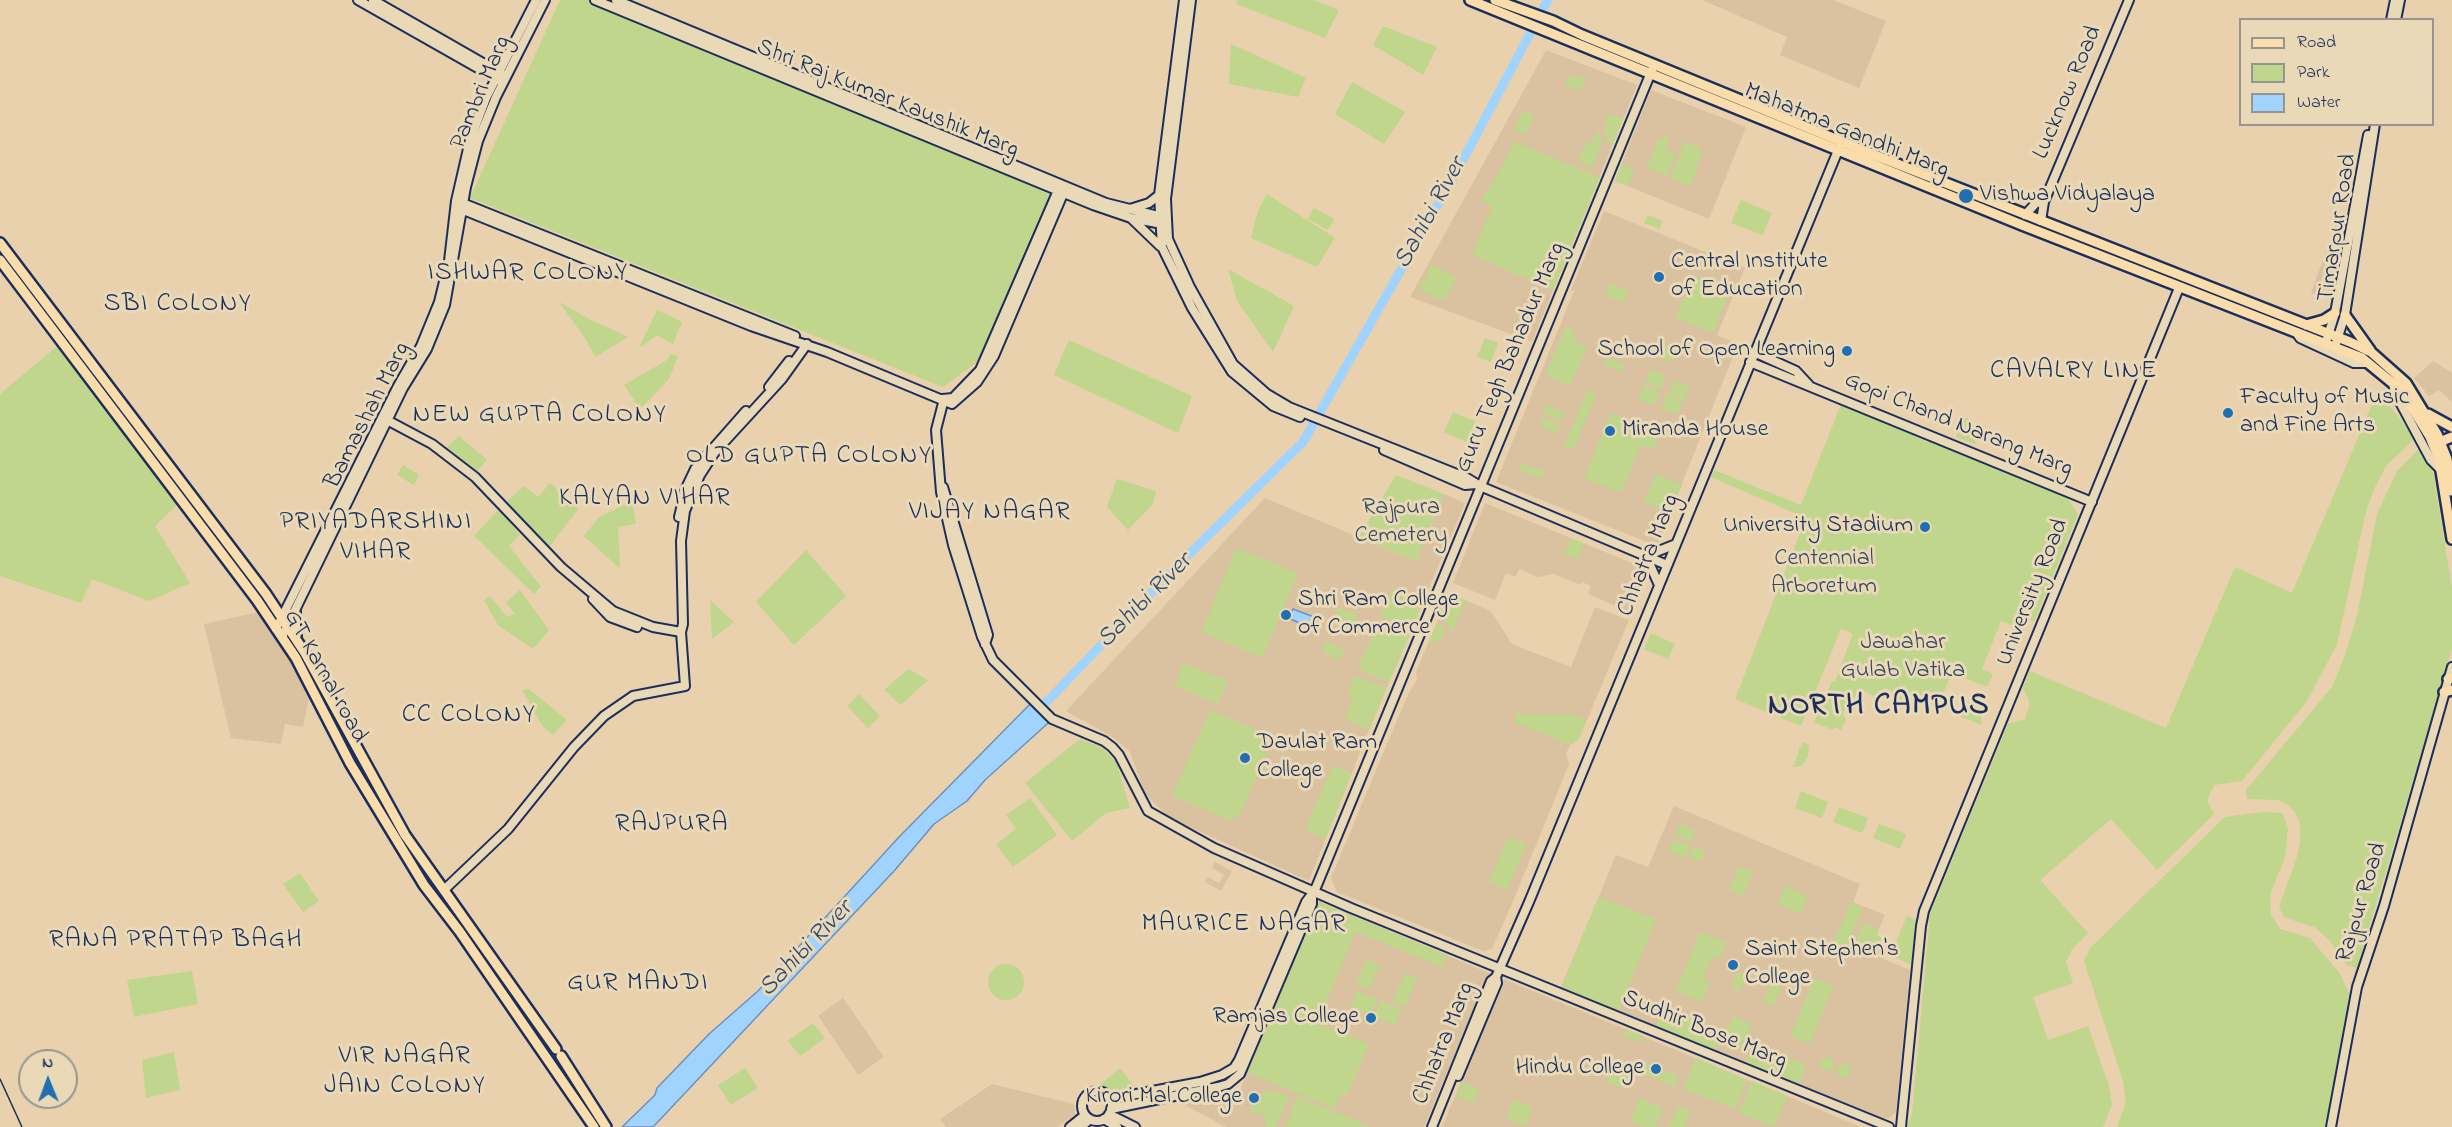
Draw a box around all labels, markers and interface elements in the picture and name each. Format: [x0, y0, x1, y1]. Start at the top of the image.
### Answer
legend [2239, 18, 2434, 126]
street label: Lucknow Road [2028, 22, 2110, 164]
text: Road [2297, 30, 2336, 56]
street label: Pambri Marg [445, 32, 519, 154]
street label: Shri Raj Kumar Kaushik Marg [752, 34, 1022, 166]
text: Park [2297, 60, 2330, 86]
street label: Mahatma Gandhi Marg [1739, 78, 1953, 186]
text: Water [2297, 90, 2340, 116]
street label: Timarpur Road [2313, 152, 2365, 304]
water label: Sahibi River [1389, 153, 1475, 275]
place label: Vishwa Vidyalaya [1980, 182, 2155, 210]
marker: Vishwa Vidyalaya [1957, 187, 1975, 205]
street label: Guru Tegh Bahadur Marg [1450, 239, 1574, 477]
place label: Central Institute of Education [1671, 249, 1828, 305]
district label: ISHWAR COLONY [427, 259, 629, 291]
marker: Central Institute of Education [1652, 270, 1666, 284]
district label: SBI COLONY [104, 290, 252, 322]
place label: School of Open Learning [1597, 337, 1835, 365]
street label: Bamashah Marg [320, 338, 418, 494]
marker: School of Open Learning [1840, 344, 1854, 358]
district label: CAVALRY LINE [1990, 357, 2158, 389]
street label: Gopi Chand Narang Marg [1840, 367, 2076, 485]
place label: Faculty of Music and Fine Arts [2240, 385, 2409, 441]
district label: NEW GUPTA COLONY [413, 401, 667, 433]
marker: Faculty of Music and Fine Arts [2221, 406, 2235, 420]
place label: Miranda House [1622, 417, 1769, 445]
marker: Miranda House [1603, 424, 1617, 438]
district label: OLD GUPTA COLONY [686, 442, 932, 474]
district label: KALYAN VIHAR [559, 484, 731, 516]
street label: Chhatra Marg [1612, 491, 1688, 621]
park label: Rajpura Cemetery [1355, 495, 1447, 551]
district label: VIJAY NAGAR [909, 498, 1071, 530]
district label: PRIYADARSHINI VIHAR [280, 508, 472, 570]
place label: University Stadium [1723, 513, 1913, 541]
street label: University Road [1991, 515, 2077, 671]
marker: University Stadium [1918, 520, 1932, 534]
park label: Centennial Arboretum [1771, 546, 1877, 602]
water label: Sahibi River [1092, 548, 1200, 656]
place label: Shri Ram College of Commerce [1298, 587, 1459, 643]
street label: GT Karnal road [276, 605, 372, 749]
marker: Shri Ram College of Commerce [1279, 608, 1293, 622]
park label: Jawahar Gulab Vatika [1841, 630, 1965, 686]
district label: NORTH CAMPUS [1768, 690, 1990, 726]
district label: CC COLONY [402, 701, 536, 733]
place label: Daulat Ram College [1257, 730, 1377, 786]
marker: Daulat Ram College [1238, 751, 1252, 765]
district label: RAJPURA [615, 810, 729, 842]
street label: Rajpur Road [2331, 840, 2395, 966]
water label: Sahibi River [753, 895, 861, 1005]
district label: MAURICE NAGAR [1141, 910, 1347, 942]
district label: RANA PRATAP BAGH [49, 926, 303, 958]
place label: Saint Stephen's College [1745, 937, 1899, 993]
marker: Saint Stephen's College [1726, 958, 1740, 972]
district label: GUR MANDI [567, 969, 709, 1001]
street label: Chhatra Marg [1407, 979, 1483, 1109]
street label: Sudhir Bose Marg [1617, 985, 1791, 1077]
place label: Ramjas College [1213, 1004, 1359, 1032]
marker: Ramjas College [1364, 1011, 1378, 1025]
district label: VIR NAGAR JAIN COLONY [324, 1042, 486, 1104]
north arrow [18, 1049, 78, 1109]
text: N [42, 1051, 53, 1075]
place label: Hindu College [1515, 1055, 1644, 1083]
marker: Hindu College [1649, 1062, 1663, 1076]
place label: Kirori Mal College [1085, 1084, 1242, 1112]
marker: Kirori Mal College [1247, 1091, 1261, 1105]

